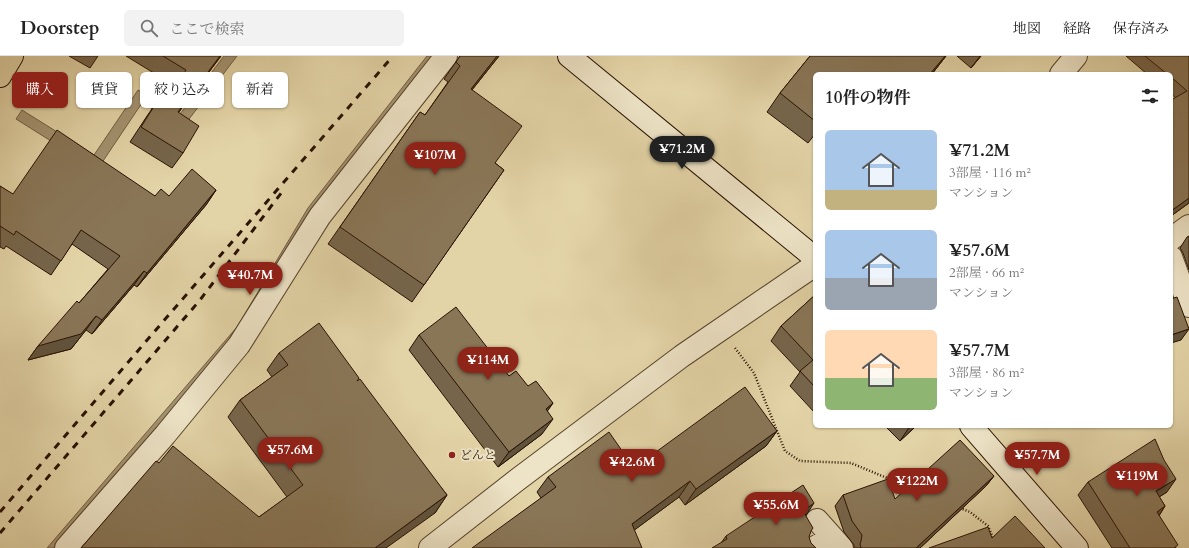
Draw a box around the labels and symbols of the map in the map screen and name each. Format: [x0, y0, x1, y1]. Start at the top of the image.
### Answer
pin: ¥71.2M [649, 136, 715, 170]
pin: ¥107M [407, 142, 463, 176]
pin: ¥40.7M [217, 262, 283, 296]
pin: ¥114M [460, 347, 516, 381]
pin: ¥57.6M [257, 437, 323, 471]
pin: ¥57.7M [1004, 442, 1070, 476]
place label: どんと [460, 447, 496, 463]
pin: ¥42.6M [599, 449, 665, 483]
marker: どんと [447, 450, 457, 460]
pin: ¥119M [1109, 463, 1165, 497]
pin: ¥122M [889, 468, 945, 502]
pin: ¥55.6M [743, 492, 809, 526]

